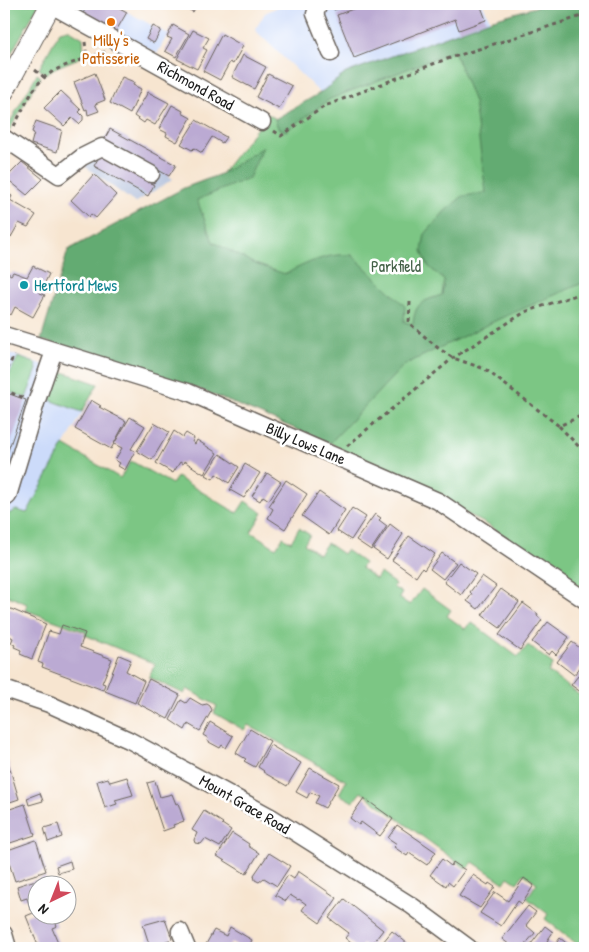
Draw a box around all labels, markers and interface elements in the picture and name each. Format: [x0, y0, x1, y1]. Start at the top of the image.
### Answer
marker: Milly's Patisserie [105, 16, 117, 28]
place label: Milly's Patisserie [82, 29, 141, 69]
street label: Richmond Road [154, 55, 238, 115]
park label: Parkfield [371, 255, 421, 277]
place label: Hertford Mews [34, 274, 117, 296]
marker: Hertford Mews [18, 279, 30, 291]
street label: Billy Lows Lane [263, 416, 350, 470]
street label: Mount Grace Road [196, 769, 294, 839]
north arrow [28, 874, 78, 924]
text: N [33, 900, 52, 919]

